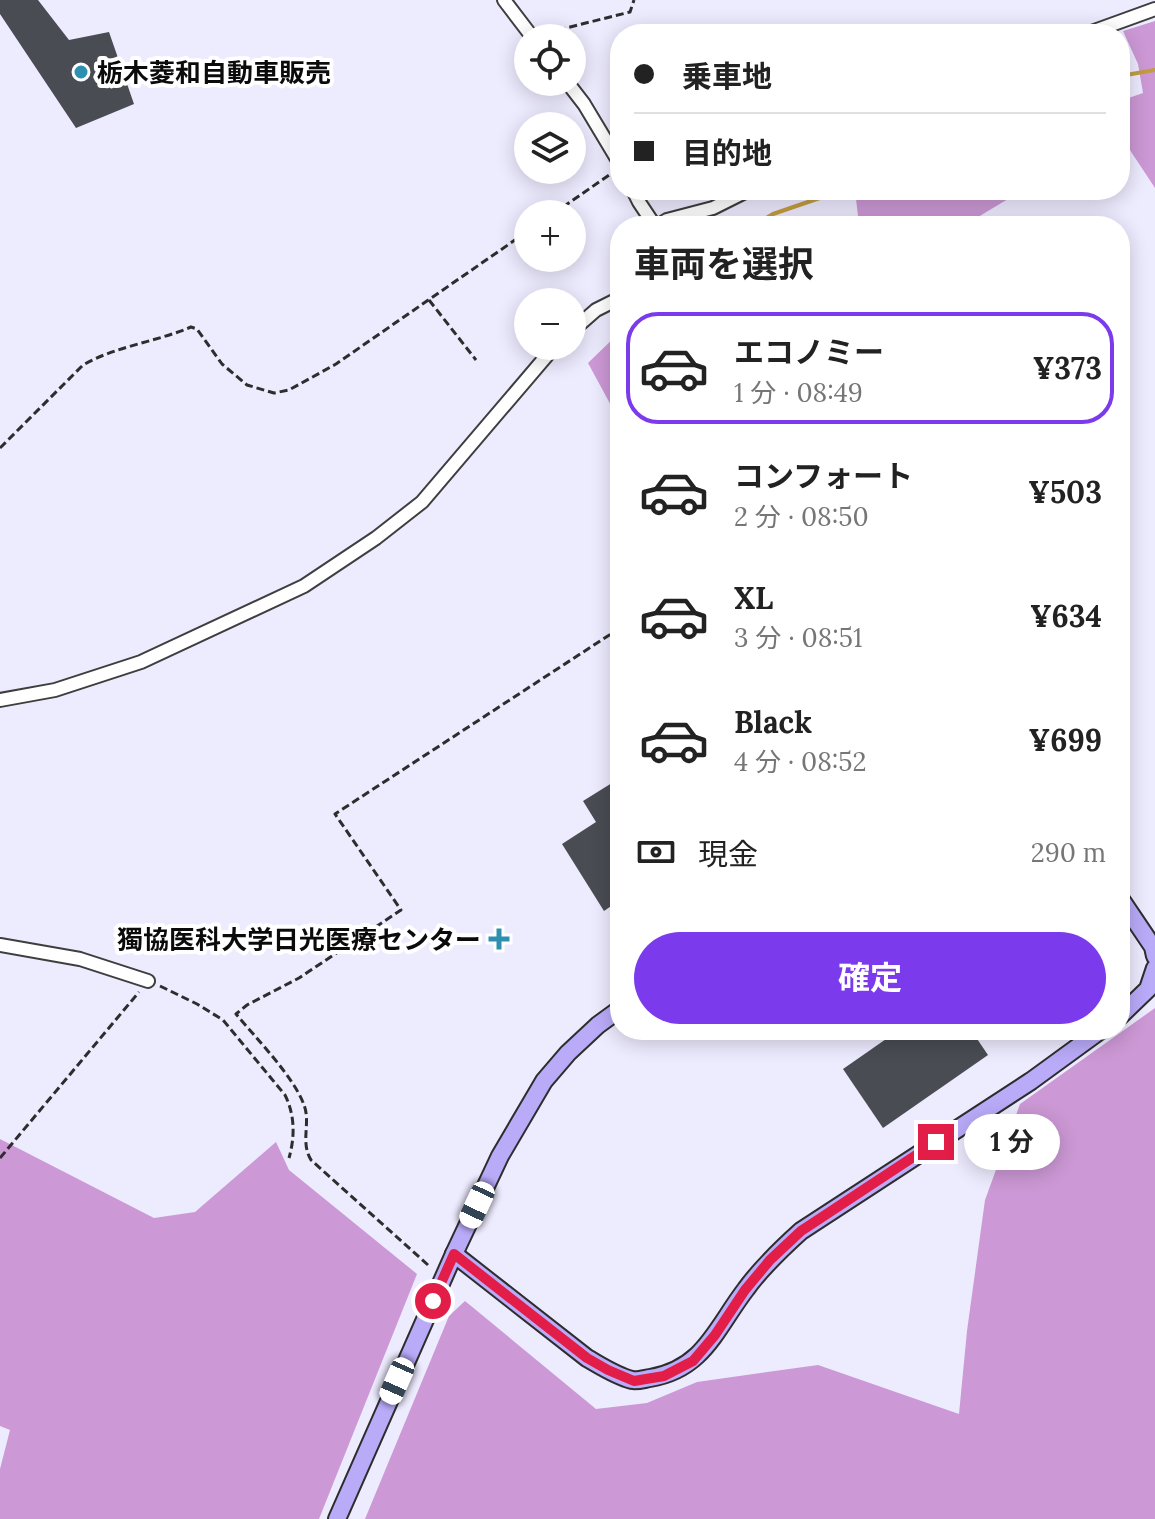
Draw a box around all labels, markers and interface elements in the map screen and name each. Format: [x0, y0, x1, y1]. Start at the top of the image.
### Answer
map controls [514, 24, 586, 360]
button: locate [514, 24, 586, 96]
place label: 栃木菱和自動車販売 [97, 56, 331, 89]
text: 乗車地 [682, 57, 772, 95]
marker: 栃木菱和自動車販売 [72, 63, 90, 81]
button: layers [514, 112, 586, 184]
text: 目的地 [682, 134, 772, 172]
button: + [514, 200, 586, 272]
text: 車両を選択 [634, 241, 814, 287]
button: − [514, 288, 586, 360]
icon: car [638, 332, 710, 404]
text: エコノミー [734, 333, 884, 371]
text: ¥373 [1033, 349, 1102, 387]
text: 1 分 · 08:49 [734, 376, 863, 409]
icon: car [638, 456, 710, 528]
text: コンフォート [734, 457, 913, 495]
text: ¥503 [1028, 473, 1102, 511]
text: 2 分 · 08:50 [734, 500, 869, 533]
text: XL [734, 579, 773, 617]
icon: car [638, 580, 710, 652]
text: ¥634 [1030, 597, 1102, 635]
text: 3 分 · 08:51 [734, 621, 862, 654]
text: Black [734, 703, 812, 741]
icon: car [638, 704, 710, 776]
text: ¥699 [1029, 721, 1102, 759]
text: 4 分 · 08:52 [734, 745, 867, 778]
icon: cash [634, 830, 678, 874]
text: 現金 [698, 835, 758, 873]
text: 290 m [1031, 836, 1106, 869]
place label: 獨協医科大学日光医療センター [117, 923, 481, 956]
marker: 獨協医科大学日光医療センター [488, 928, 510, 950]
button: 確定 [634, 932, 1106, 1024]
callout: 1 分 [964, 1114, 1060, 1170]
route end [918, 1124, 954, 1160]
text: 1 分 [990, 1125, 1034, 1158]
car [456, 1178, 498, 1232]
route start [415, 1283, 451, 1319]
car [376, 1354, 418, 1408]

